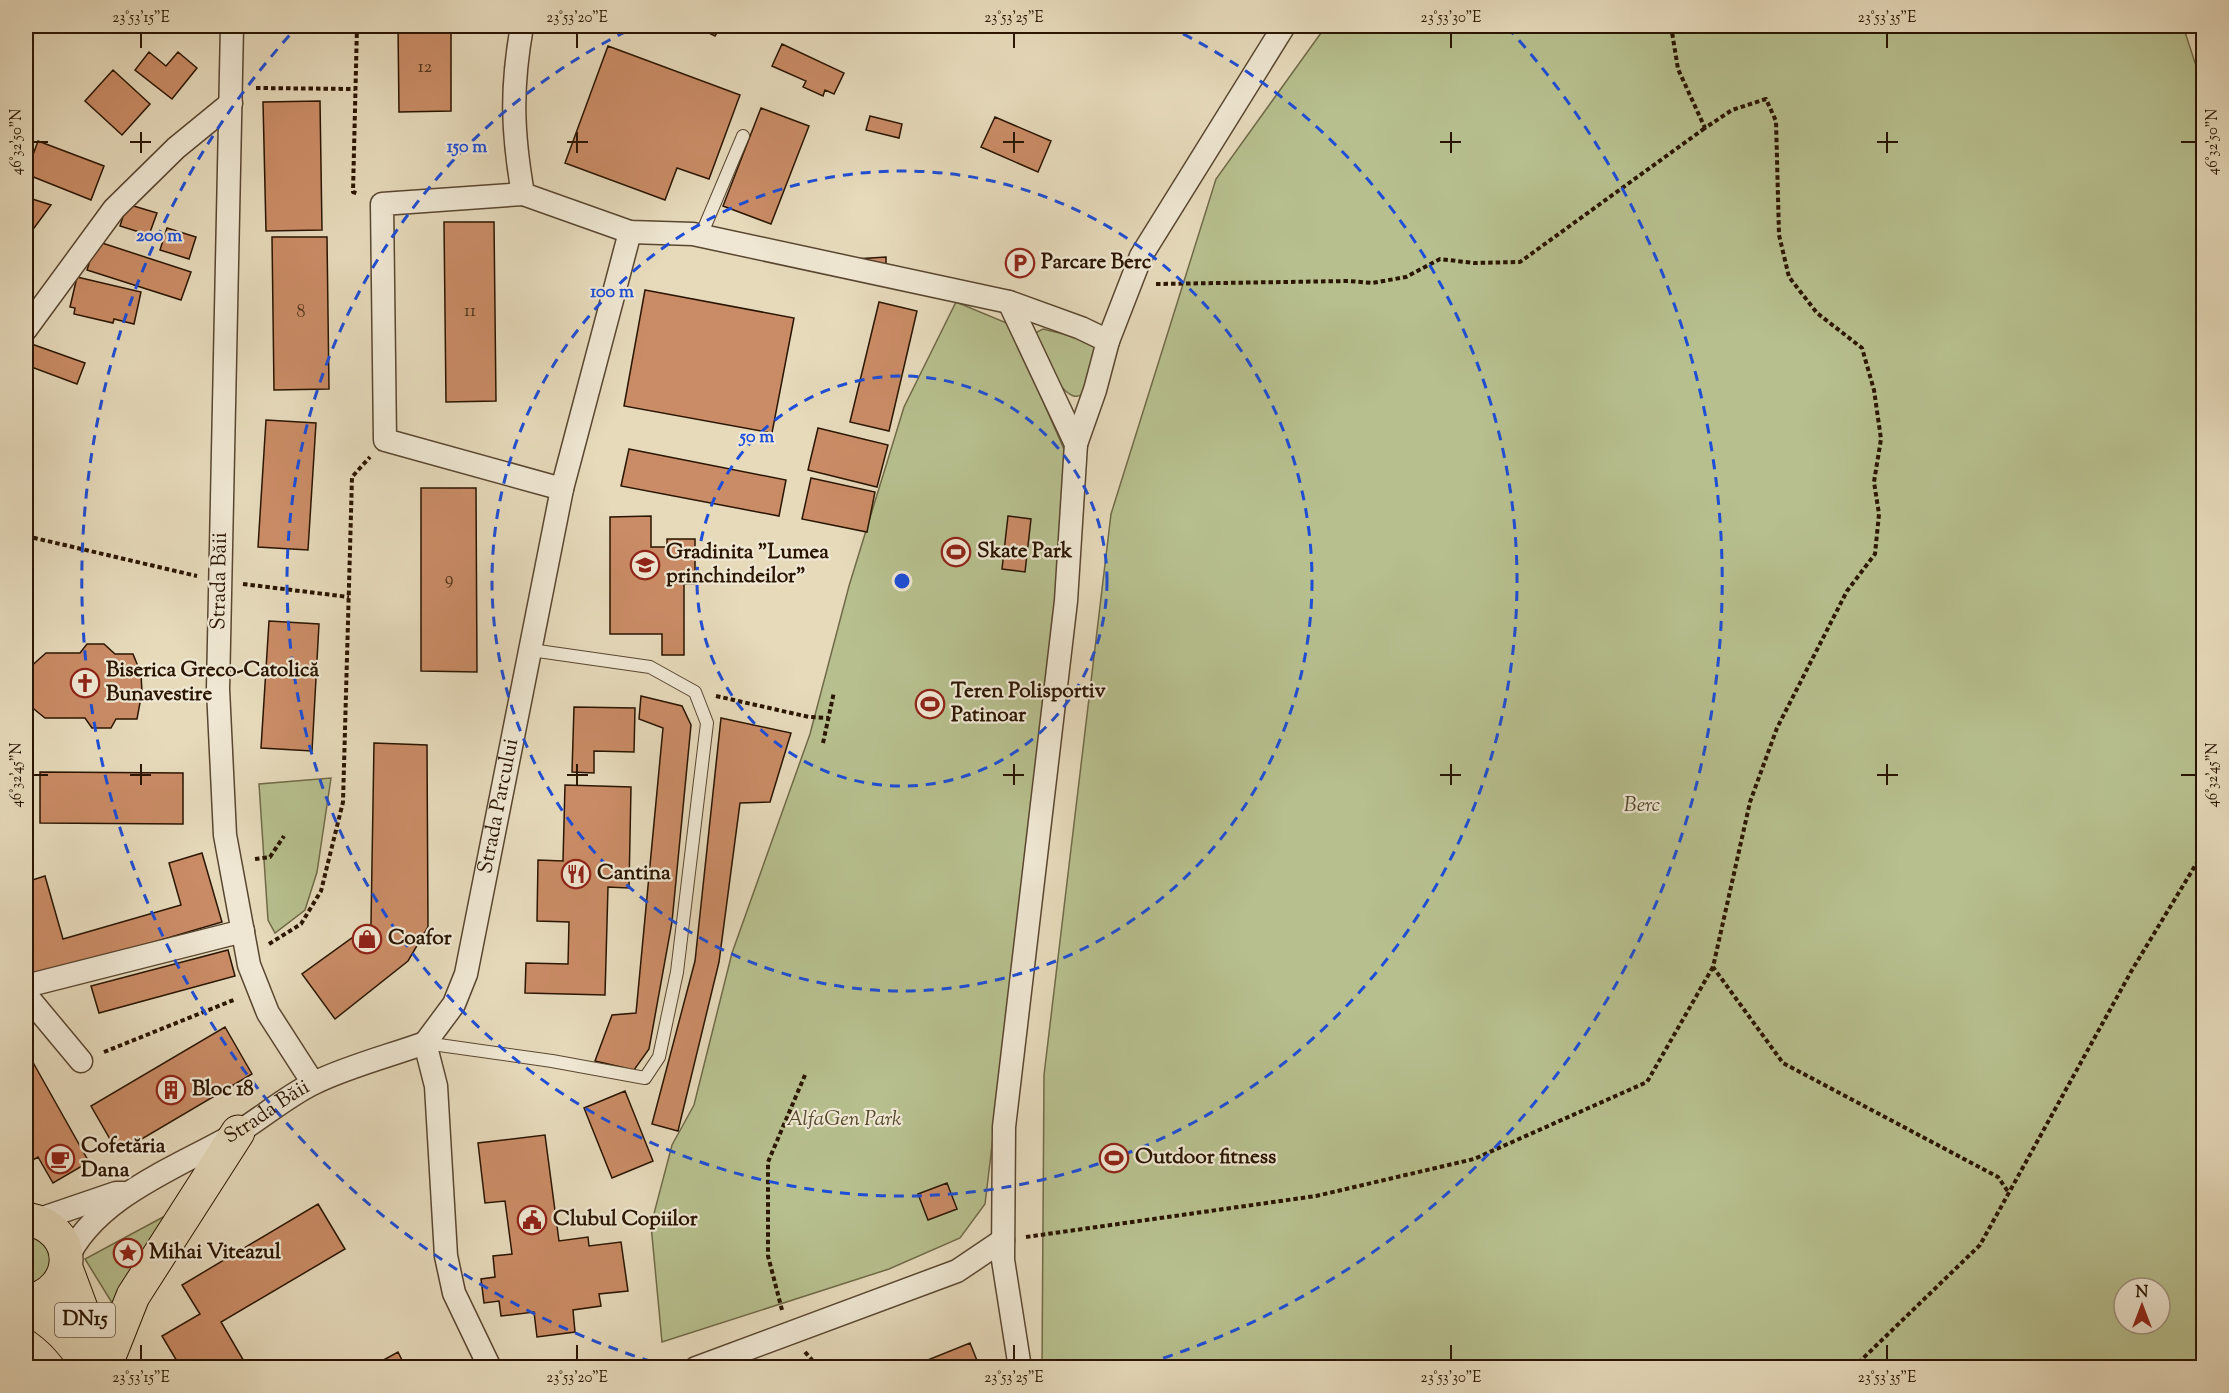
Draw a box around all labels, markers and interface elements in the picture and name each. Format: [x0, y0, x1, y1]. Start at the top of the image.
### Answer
text: 23°53'15"E [112, 8, 170, 29]
text: 23°53'20"E [546, 8, 608, 29]
text: 23°53'25"E [984, 8, 1044, 29]
text: 23°53'30"E [1421, 8, 1481, 29]
text: 23°53'35"E [1858, 8, 1916, 29]
house number: 12 [418, 55, 433, 81]
text: 46°32'50"N [7, 109, 28, 175]
text: 46°32'50"N [2203, 109, 2224, 175]
text: 150 m [447, 135, 487, 161]
text: 200 m [136, 224, 182, 250]
parking icon: Parcare Berc [1004, 247, 1036, 279]
place label: Parcare Berc [1041, 248, 1152, 278]
text: 100 m [590, 280, 634, 306]
house number: 11 [464, 299, 476, 325]
house number: 8 [297, 300, 306, 326]
text: 50 m [738, 425, 774, 451]
street label: Strada Băii [204, 532, 236, 630]
sports icon: Skate Park [940, 536, 972, 568]
place label: Skate Park [977, 537, 1073, 567]
place label: Gradinita "Lumea princhindeilor" [666, 538, 829, 592]
school or university icon: Gradinita "Lumea princhindeilor" [629, 549, 661, 581]
house number: 9 [445, 567, 454, 593]
centre of rings [892, 571, 912, 591]
place label: Biserica Greco-Catolică Bunavestire [106, 656, 319, 710]
church icon: Biserica Greco-Catolică Bunavestire [69, 667, 101, 699]
place label: Teren Polisportiv Patinoar [951, 677, 1106, 731]
sports icon: Teren Polisportiv Patinoar [914, 688, 946, 720]
street label: Strada Parcului [471, 736, 527, 876]
text: 46°32'45"N [7, 742, 28, 808]
text: 46°32'45"N [2203, 742, 2224, 808]
park label: Berc [1624, 791, 1660, 821]
restaurant icon: Cantina [560, 858, 592, 890]
place label: Cantina [597, 859, 671, 889]
shop icon: Coafor [351, 923, 383, 955]
place label: Coafor [388, 924, 452, 954]
street label: Strada Băii [219, 1073, 315, 1152]
building icon: Bloc 18 [155, 1074, 187, 1106]
place label: Bloc 18 [192, 1075, 254, 1105]
park label: AlfaGen Park [786, 1105, 902, 1135]
place label: Cofetăria Dana [81, 1132, 166, 1186]
sports icon: Outdoor fitness [1098, 1142, 1130, 1174]
cafe icon: Cofetăria Dana [44, 1143, 76, 1175]
place label: Outdoor fitness [1135, 1143, 1276, 1173]
public building icon: Clubul Copiilor [516, 1204, 548, 1236]
place label: Clubul Copiilor [553, 1205, 698, 1235]
place icon: Mihai Viteazul [112, 1237, 144, 1269]
place label: Mihai Viteazul [149, 1238, 281, 1268]
north arrow [2112, 1276, 2172, 1336]
text: N [2136, 1282, 2149, 1305]
road number: DN15 [55, 1303, 115, 1337]
text: 23°53'15"E [112, 1368, 170, 1389]
text: 23°53'20"E [546, 1368, 608, 1389]
text: 23°53'25"E [984, 1368, 1044, 1389]
text: 23°53'30"E [1421, 1368, 1481, 1389]
text: 23°53'35"E [1858, 1368, 1916, 1389]

